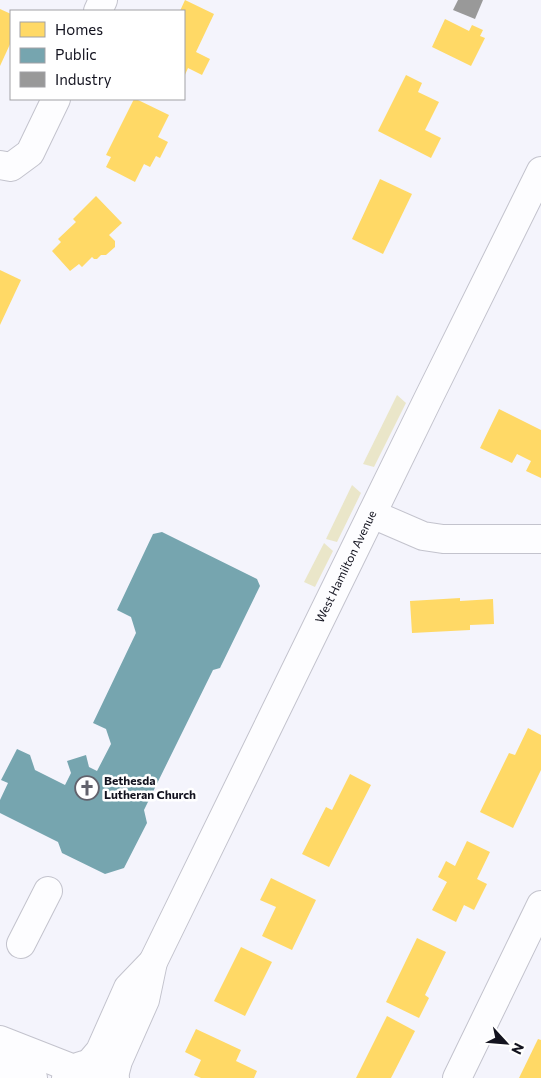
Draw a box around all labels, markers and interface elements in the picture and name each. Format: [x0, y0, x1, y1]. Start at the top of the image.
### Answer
legend [10, 10, 185, 100]
text: Homes [55, 20, 103, 38]
text: Public [55, 45, 97, 63]
text: Industry [55, 70, 112, 88]
street label: West Hamilton Avenue [312, 508, 379, 625]
place label: Bethesda Lutheran Church [104, 773, 196, 801]
church icon: Bethesda Lutheran Church [74, 775, 100, 801]
north arrow [481, 1018, 531, 1068]
text: N [508, 1040, 528, 1057]

